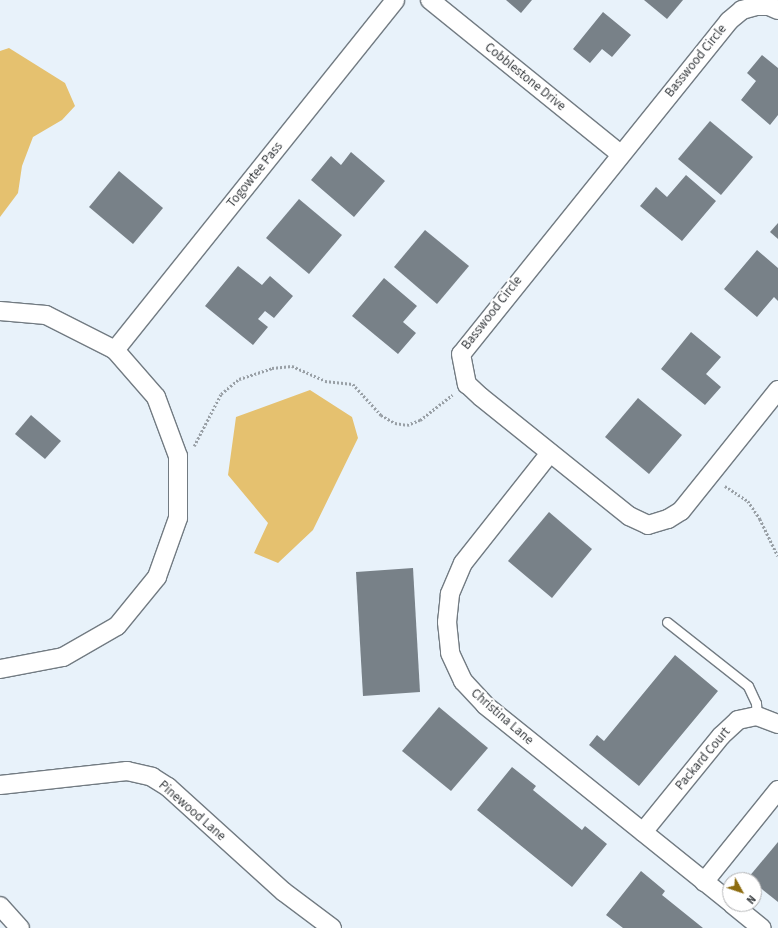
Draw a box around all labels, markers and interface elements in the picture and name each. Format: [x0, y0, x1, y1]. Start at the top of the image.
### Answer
street label: Basswood Circle [662, 22, 730, 100]
street label: Cobblestone Drive [481, 40, 569, 114]
street label: Togowtee Pass [224, 139, 286, 211]
street label: Basswood Circle [458, 273, 526, 353]
street label: Christina Lane [468, 686, 536, 748]
street label: Packard Court [672, 725, 734, 793]
street label: Pinewood Lane [155, 778, 229, 844]
north arrow [722, 872, 762, 912]
text: N [743, 892, 759, 907]

